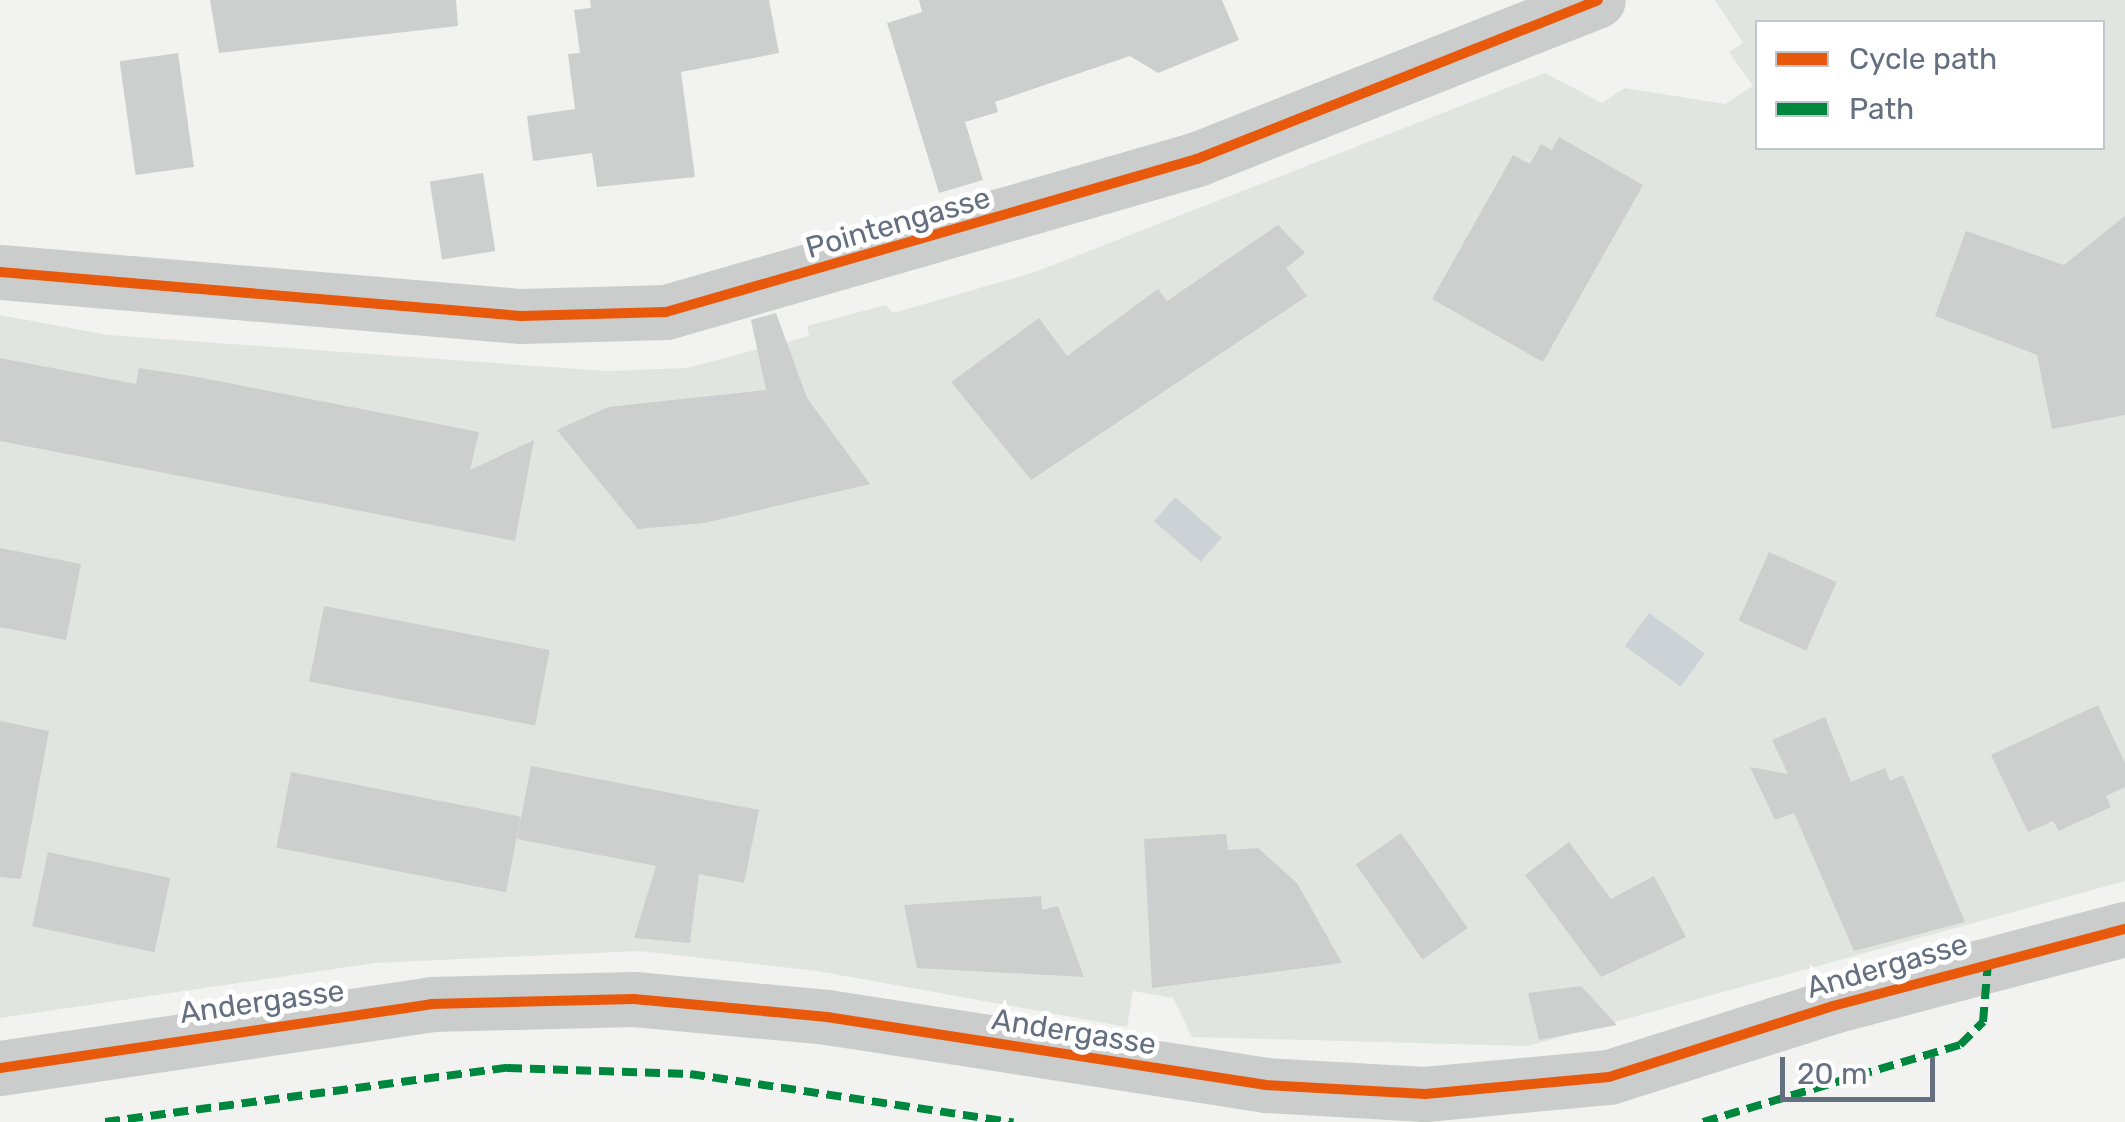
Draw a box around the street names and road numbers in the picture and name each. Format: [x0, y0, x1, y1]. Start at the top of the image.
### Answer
street label: Pointengasse [802, 180, 994, 266]
street label: Andergasse [1802, 926, 1972, 1006]
street label: Andergasse [177, 973, 347, 1031]
street label: Andergasse [989, 1001, 1159, 1063]

